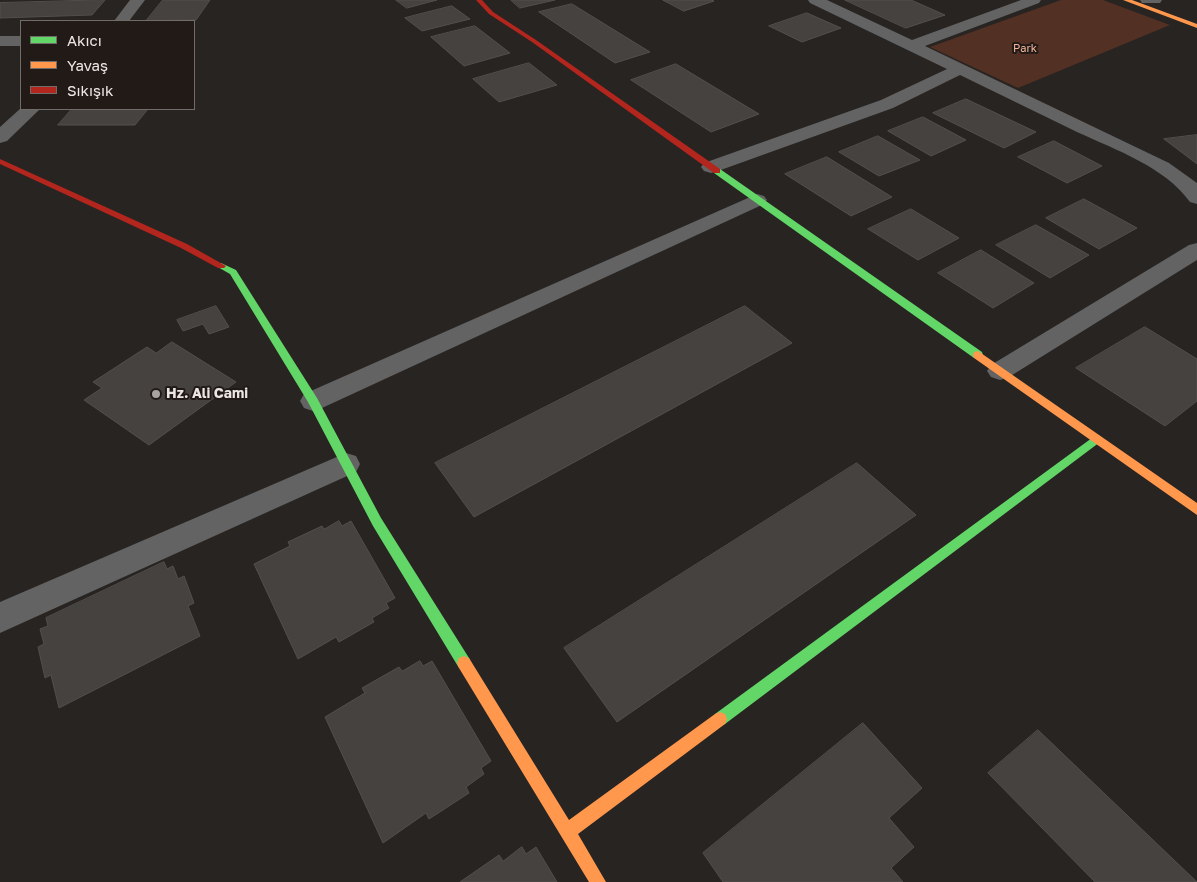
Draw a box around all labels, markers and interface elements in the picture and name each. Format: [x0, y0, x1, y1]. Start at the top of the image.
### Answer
legend [20, 20, 195, 110]
text: Akıcı [67, 31, 102, 49]
park label: Park [1013, 42, 1037, 56]
text: Yavaş [67, 56, 108, 74]
text: Sıkışık [67, 81, 114, 99]
place label: Hz. Ali Cami [166, 386, 248, 402]
marker: Hz. Ali Cami [150, 388, 162, 400]

